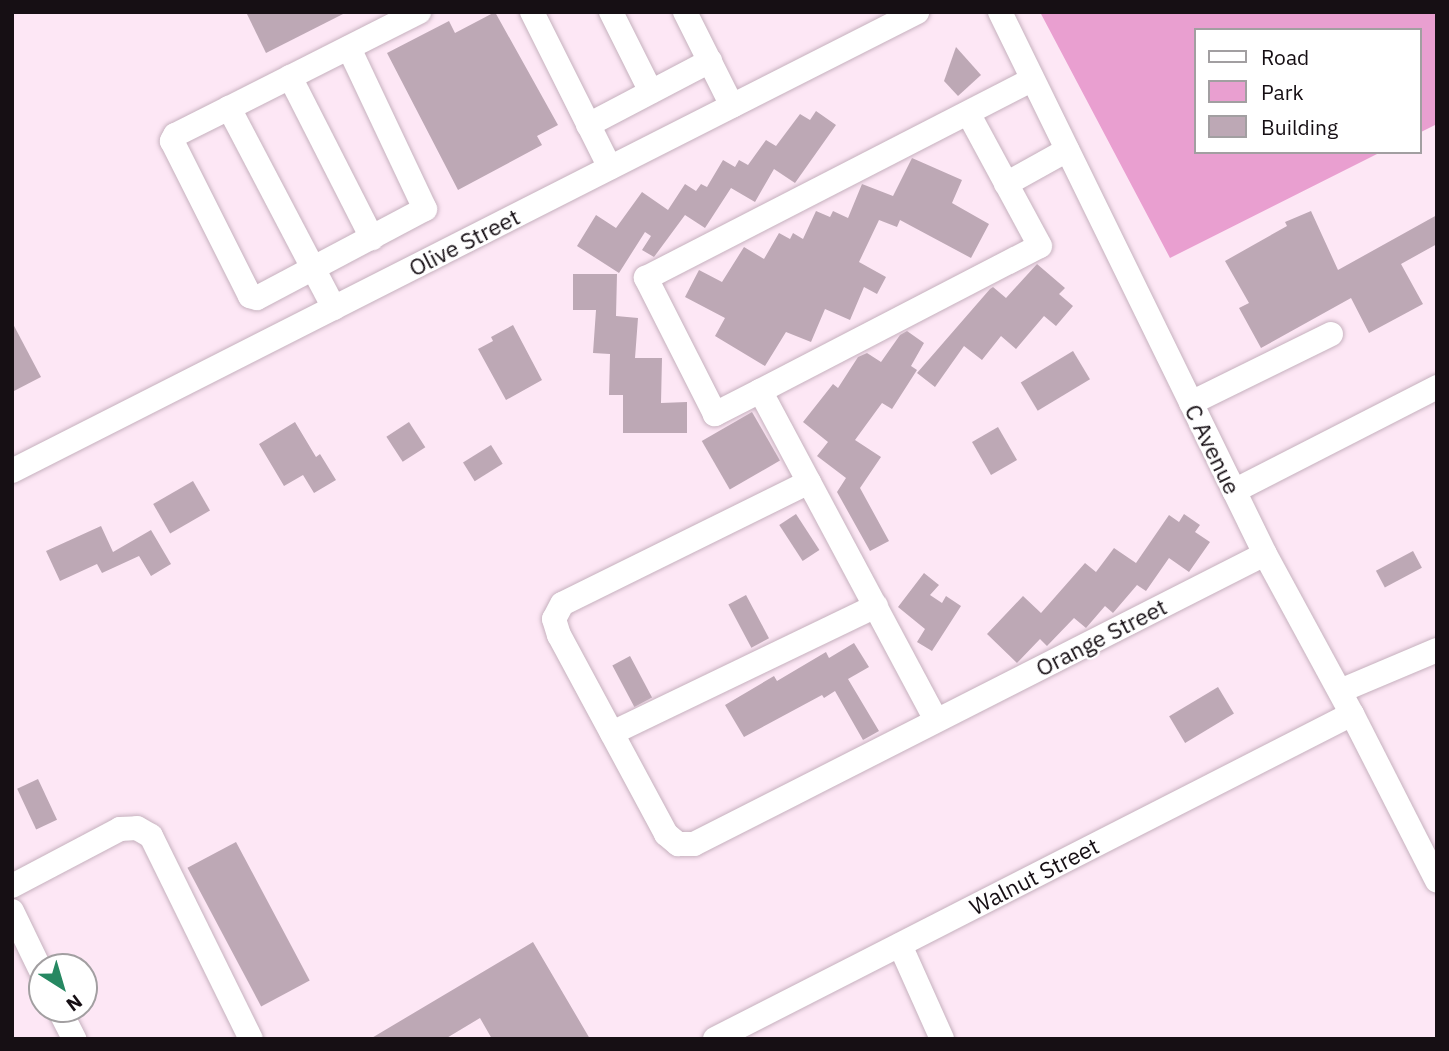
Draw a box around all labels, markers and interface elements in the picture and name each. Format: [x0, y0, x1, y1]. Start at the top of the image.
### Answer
legend [1194, 28, 1421, 154]
text: Road [1261, 43, 1309, 71]
text: Park [1261, 78, 1304, 106]
text: Building [1261, 113, 1338, 141]
street label: Olive Street [404, 202, 524, 282]
street label: C Avenue [1179, 400, 1247, 498]
street label: Orange Street [1031, 592, 1171, 682]
street label: Walnut Street [965, 832, 1103, 920]
north arrow [28, 953, 98, 1023]
text: N [62, 989, 87, 1017]

